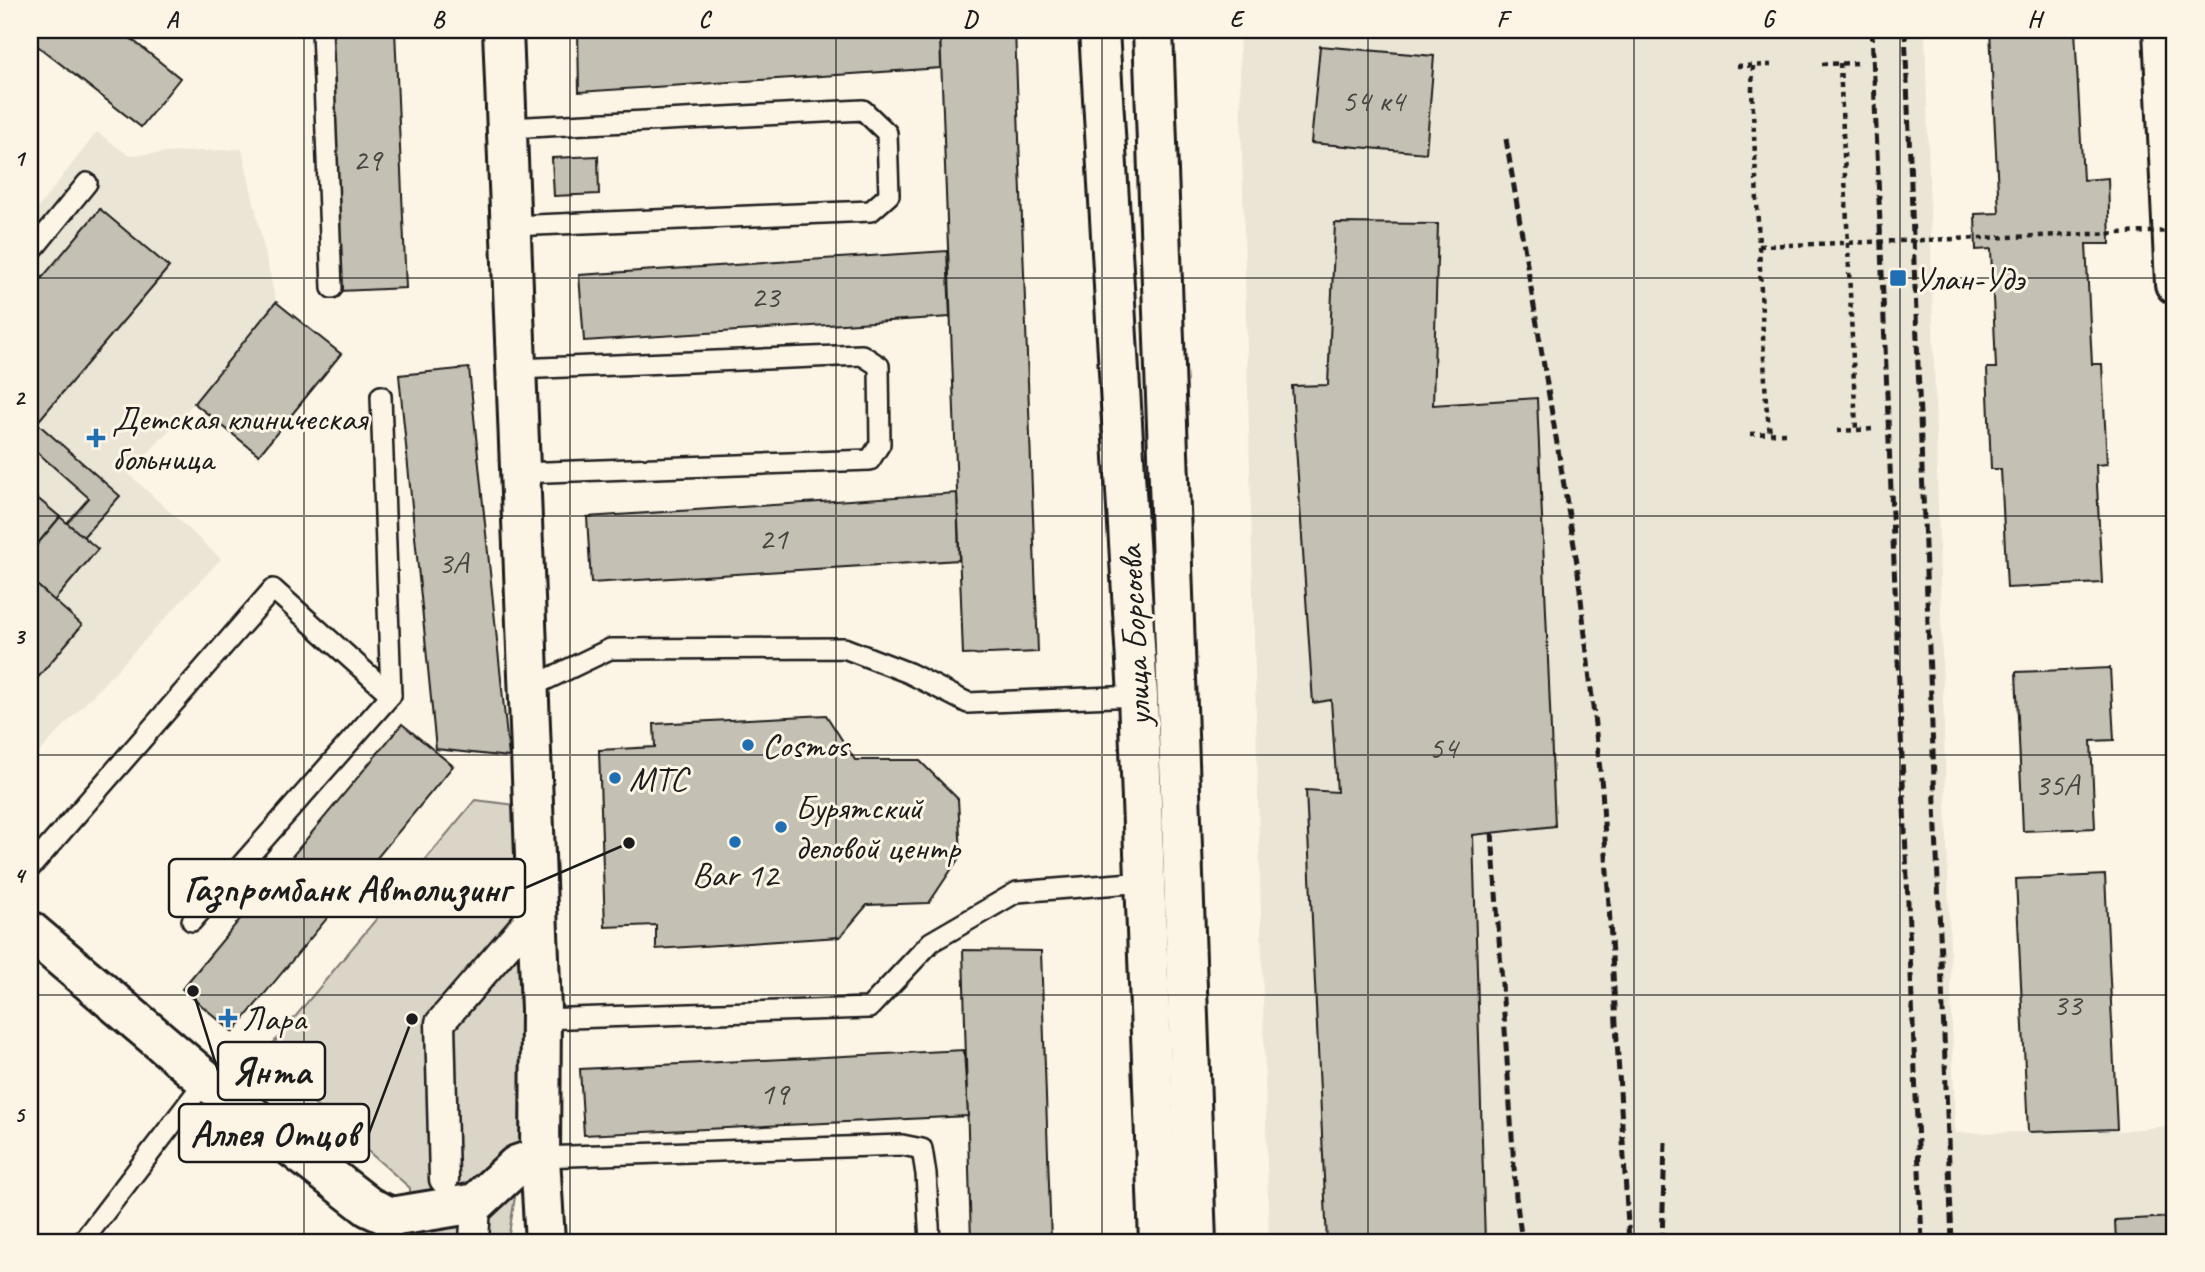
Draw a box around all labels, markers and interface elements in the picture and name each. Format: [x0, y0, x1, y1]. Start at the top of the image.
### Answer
text: A [166, 5, 180, 34]
text: B [432, 5, 446, 34]
text: C [699, 5, 713, 34]
text: D [963, 5, 979, 34]
text: E [1230, 5, 1246, 34]
text: F [1497, 5, 1513, 34]
text: G [1762, 5, 1777, 34]
text: H [2027, 5, 2045, 34]
house number: 54 к4 [1342, 80, 1408, 121]
house number: 29 [353, 139, 384, 180]
text: 1 [14, 144, 27, 173]
place label: Улан-Удэ [1914, 256, 2026, 301]
marker: Улан-Удэ [1888, 268, 1908, 288]
house number: 23 [751, 276, 782, 317]
text: 2 [14, 383, 27, 412]
place label: Детская клиническая больница [112, 396, 369, 481]
marker: Детская клиническая больница [86, 428, 106, 448]
house number: 21 [759, 518, 789, 559]
house number: 3А [438, 542, 470, 583]
street label: улица Борсоева [1107, 542, 1162, 729]
text: 3 [14, 622, 27, 651]
place label: Cosmos [762, 723, 852, 768]
house number: 54 [1429, 727, 1461, 768]
marker: Cosmos [740, 737, 756, 753]
place label: МТС [629, 756, 691, 801]
house number: 35А [2035, 764, 2081, 805]
marker: МТС [607, 770, 623, 786]
place label: Бурятский деловой центр [795, 785, 962, 870]
marker: Бурятский деловой центр [773, 819, 789, 835]
marker: Bar 12 [727, 834, 743, 850]
place label: Bar 12 [692, 852, 781, 897]
callout: Газпромбанк Автолизинг [169, 859, 525, 917]
text: 4 [14, 861, 27, 890]
text: Газпромбанк Автолизинг [184, 865, 515, 913]
house number: 33 [2053, 984, 2084, 1025]
place label: Лара [242, 996, 308, 1041]
marker: Лара [220, 1010, 236, 1026]
callout: Янта [218, 1042, 325, 1100]
text: Янта [232, 1048, 314, 1095]
house number: 19 [760, 1073, 791, 1114]
text: 5 [14, 1100, 26, 1129]
callout: Аллея Отцов [179, 1104, 369, 1162]
text: Аллея Отцов [190, 1110, 363, 1157]

